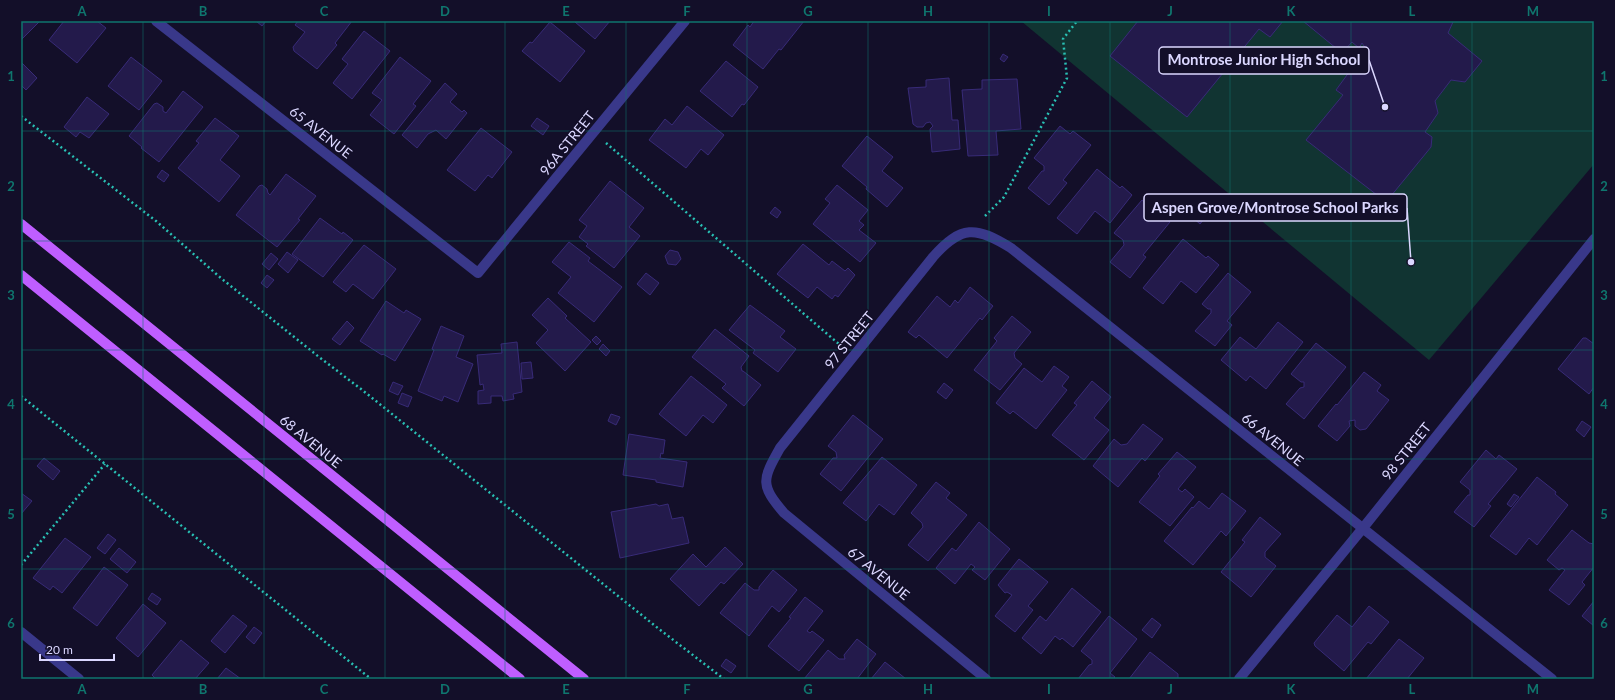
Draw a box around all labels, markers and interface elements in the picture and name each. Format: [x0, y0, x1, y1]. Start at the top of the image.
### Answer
text: A [76, 3, 87, 19]
text: B [199, 3, 208, 19]
text: C [320, 3, 329, 19]
text: D [440, 3, 450, 19]
text: E [562, 3, 570, 19]
text: F [683, 3, 691, 19]
text: G [803, 3, 813, 19]
text: H [923, 3, 933, 19]
text: I [1047, 3, 1051, 19]
text: J [1167, 3, 1173, 19]
text: K [1287, 3, 1297, 19]
text: L [1409, 3, 1416, 19]
text: M [1527, 3, 1539, 19]
callout: Montrose Junior High School [1159, 47, 1369, 74]
text: Montrose Junior High School [1168, 50, 1360, 68]
text: 1 [7, 68, 15, 84]
text: 1 [1600, 68, 1608, 84]
street label: 65 AVENUE [286, 102, 356, 162]
street label: 96A STREET [536, 107, 599, 179]
text: 2 [7, 178, 15, 194]
text: 2 [1600, 178, 1608, 194]
callout: Aspen Grove/Montrose School Parks [1144, 194, 1407, 221]
text: Aspen Grove/Montrose School Parks [1151, 198, 1399, 216]
text: 3 [7, 287, 15, 303]
text: 3 [1600, 287, 1608, 303]
street label: 97 STREET [821, 307, 878, 372]
text: 4 [7, 396, 15, 412]
text: 4 [1600, 396, 1608, 412]
street label: 66 AVENUE [1239, 409, 1307, 469]
street label: 68 AVENUE [277, 411, 345, 471]
street label: 98 STREET [1378, 418, 1435, 483]
text: 5 [7, 506, 15, 522]
text: 5 [1600, 506, 1608, 522]
street label: 67 AVENUE [845, 543, 913, 603]
text: 6 [7, 615, 15, 631]
text: 6 [1600, 615, 1608, 631]
scale bar [40, 636, 114, 662]
text: 20 m [46, 642, 73, 657]
text: A [76, 681, 87, 697]
text: B [199, 681, 208, 697]
text: C [320, 681, 329, 697]
text: D [440, 681, 450, 697]
text: E [562, 681, 570, 697]
text: F [683, 681, 691, 697]
text: G [803, 681, 813, 697]
text: H [923, 681, 933, 697]
text: I [1047, 681, 1051, 697]
text: J [1167, 681, 1173, 697]
text: K [1287, 681, 1297, 697]
text: L [1409, 681, 1416, 697]
text: M [1527, 681, 1539, 697]

